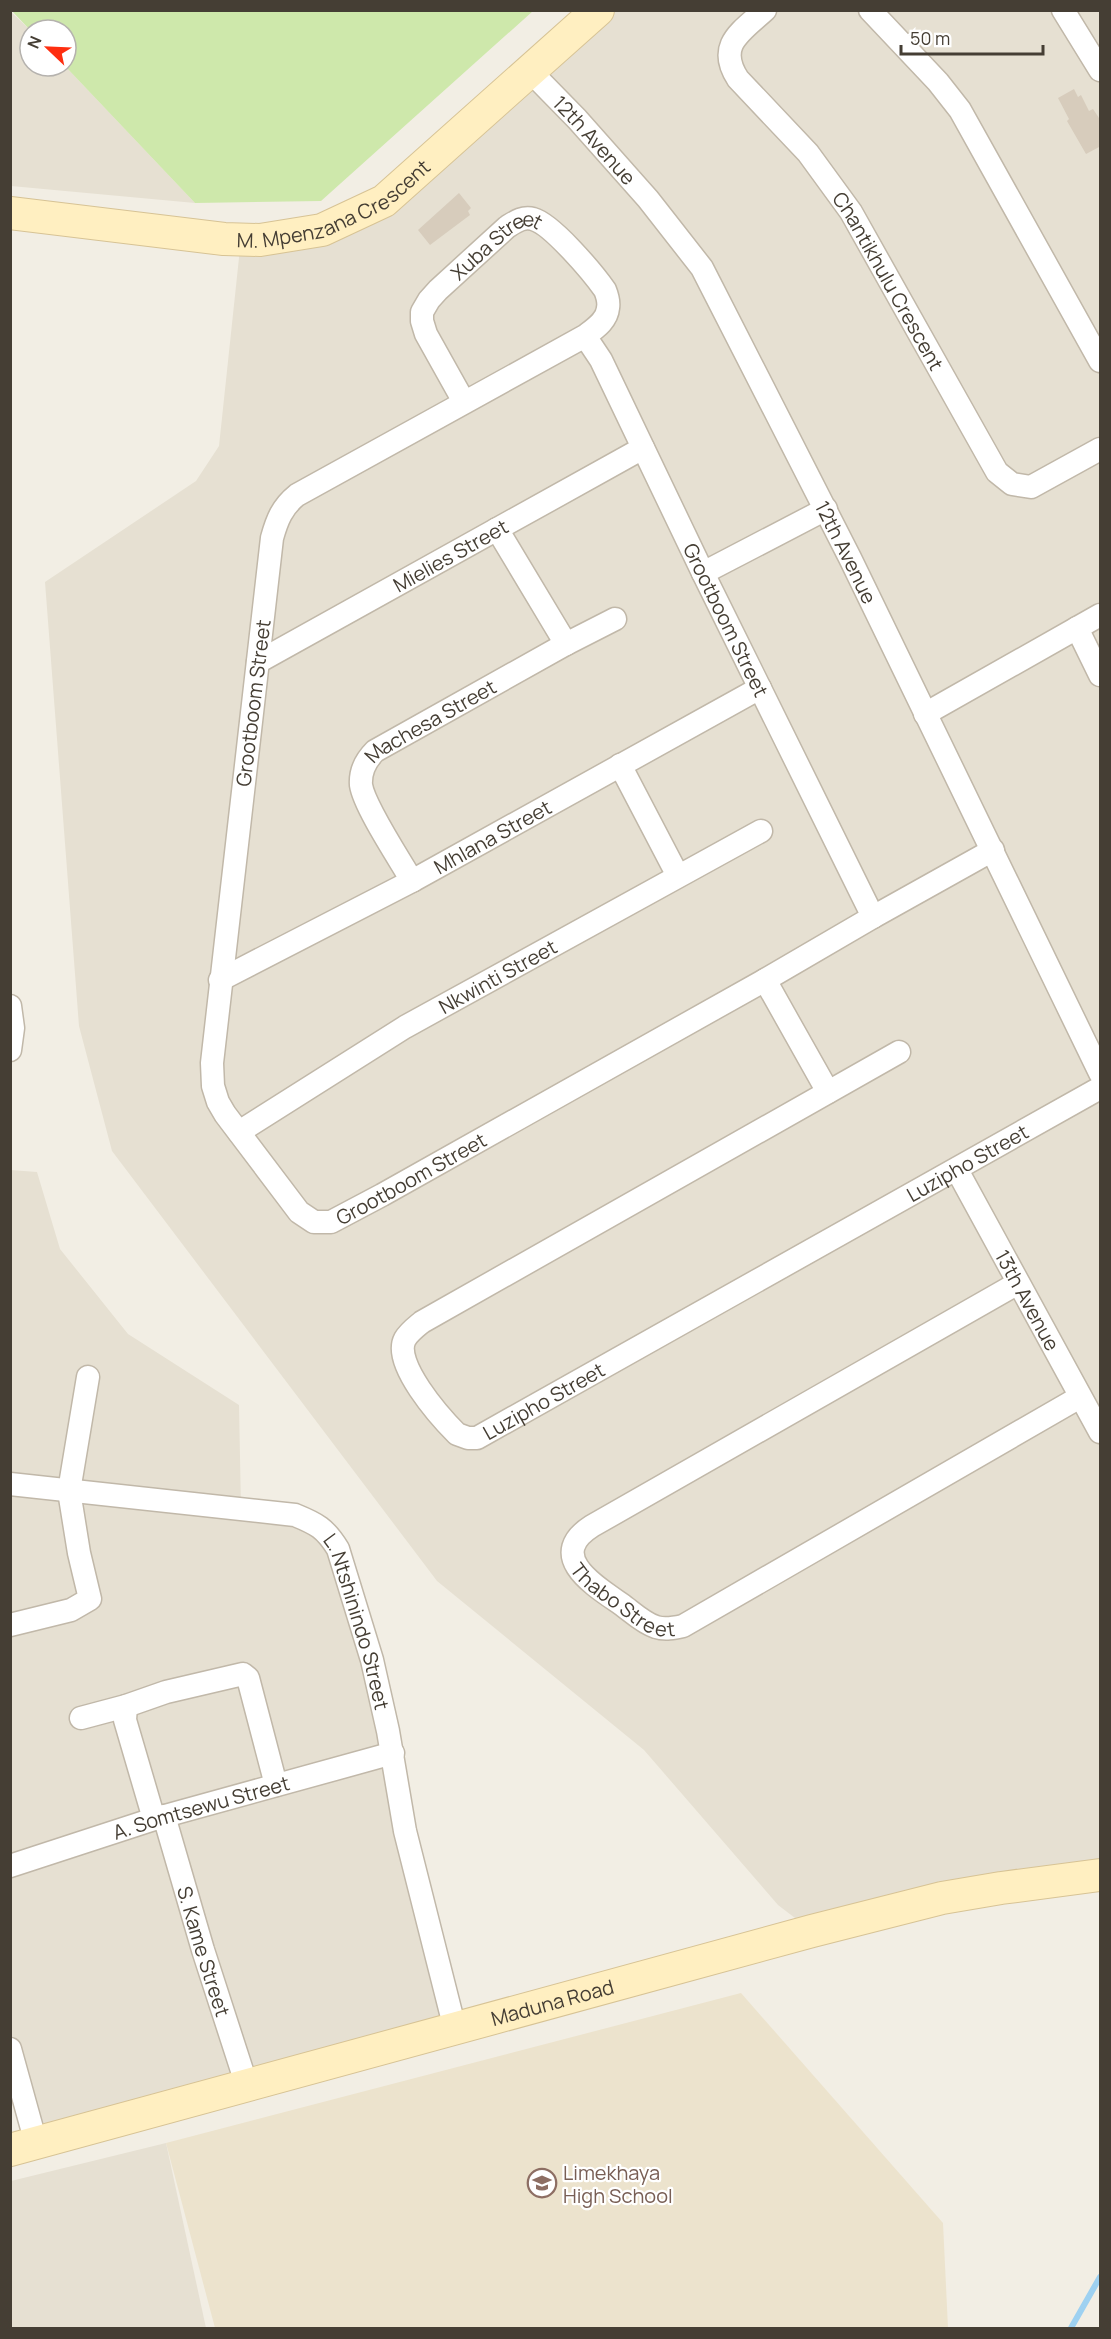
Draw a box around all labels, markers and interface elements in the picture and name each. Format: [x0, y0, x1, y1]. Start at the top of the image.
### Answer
north arrow [18, 18, 78, 78]
scale bar [901, 18, 1044, 56]
text: 50 m [910, 26, 950, 50]
text: N [22, 33, 47, 52]
street label: 12th Avenue [547, 89, 642, 190]
street label: M. Mpenzana Crescent [236, 153, 435, 254]
street label: Chantikhulu Crescent [827, 186, 951, 375]
street label: Xuba Street [445, 204, 548, 286]
street label: 12th Avenue [809, 496, 883, 608]
street label: Mielies Street [388, 512, 513, 598]
street label: Grootboom Street [677, 539, 775, 701]
street label: Grootboom Street [229, 618, 277, 788]
street label: Machesa Street [358, 673, 501, 768]
street label: Mhlana Street [429, 793, 556, 880]
street label: Nkwinti Street [434, 933, 561, 1020]
street label: Luzipho Street [901, 1118, 1033, 1208]
street label: Grootboom Street [331, 1126, 491, 1231]
street label: 13th Avenue [989, 1245, 1066, 1355]
street label: Luzipho Street [478, 1356, 609, 1446]
street label: L. Ntshinindo Street [318, 1527, 396, 1712]
street label: Thabo Street [565, 1557, 676, 1642]
street label: A. Somtsewu Street [109, 1769, 292, 1845]
street label: S. Kame Street [172, 1883, 237, 2020]
street label: Maduna Road [488, 1972, 617, 2032]
place label: Limekhaya High School [563, 2159, 673, 2209]
school or university icon: Limekhaya High School [526, 2167, 558, 2199]

